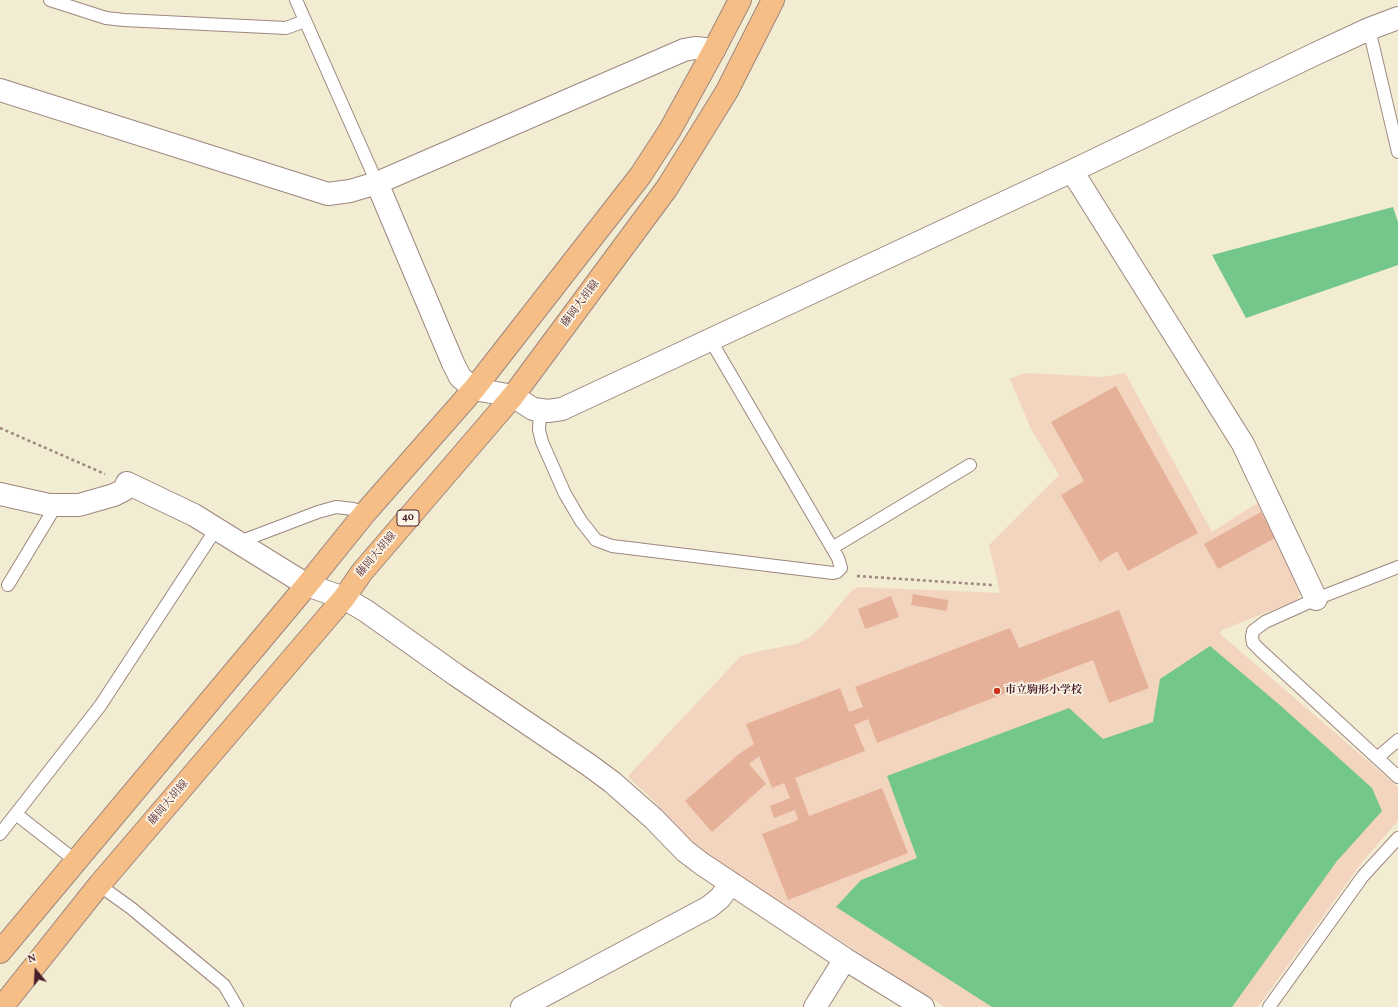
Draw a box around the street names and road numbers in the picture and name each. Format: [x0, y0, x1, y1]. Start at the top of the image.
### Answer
street label: 藤岡大胡線 [559, 278, 603, 330]
road number: 40 [397, 510, 419, 526]
street label: 藤岡大胡線 [354, 530, 400, 580]
street label: 藤岡大胡線 [146, 778, 192, 828]

